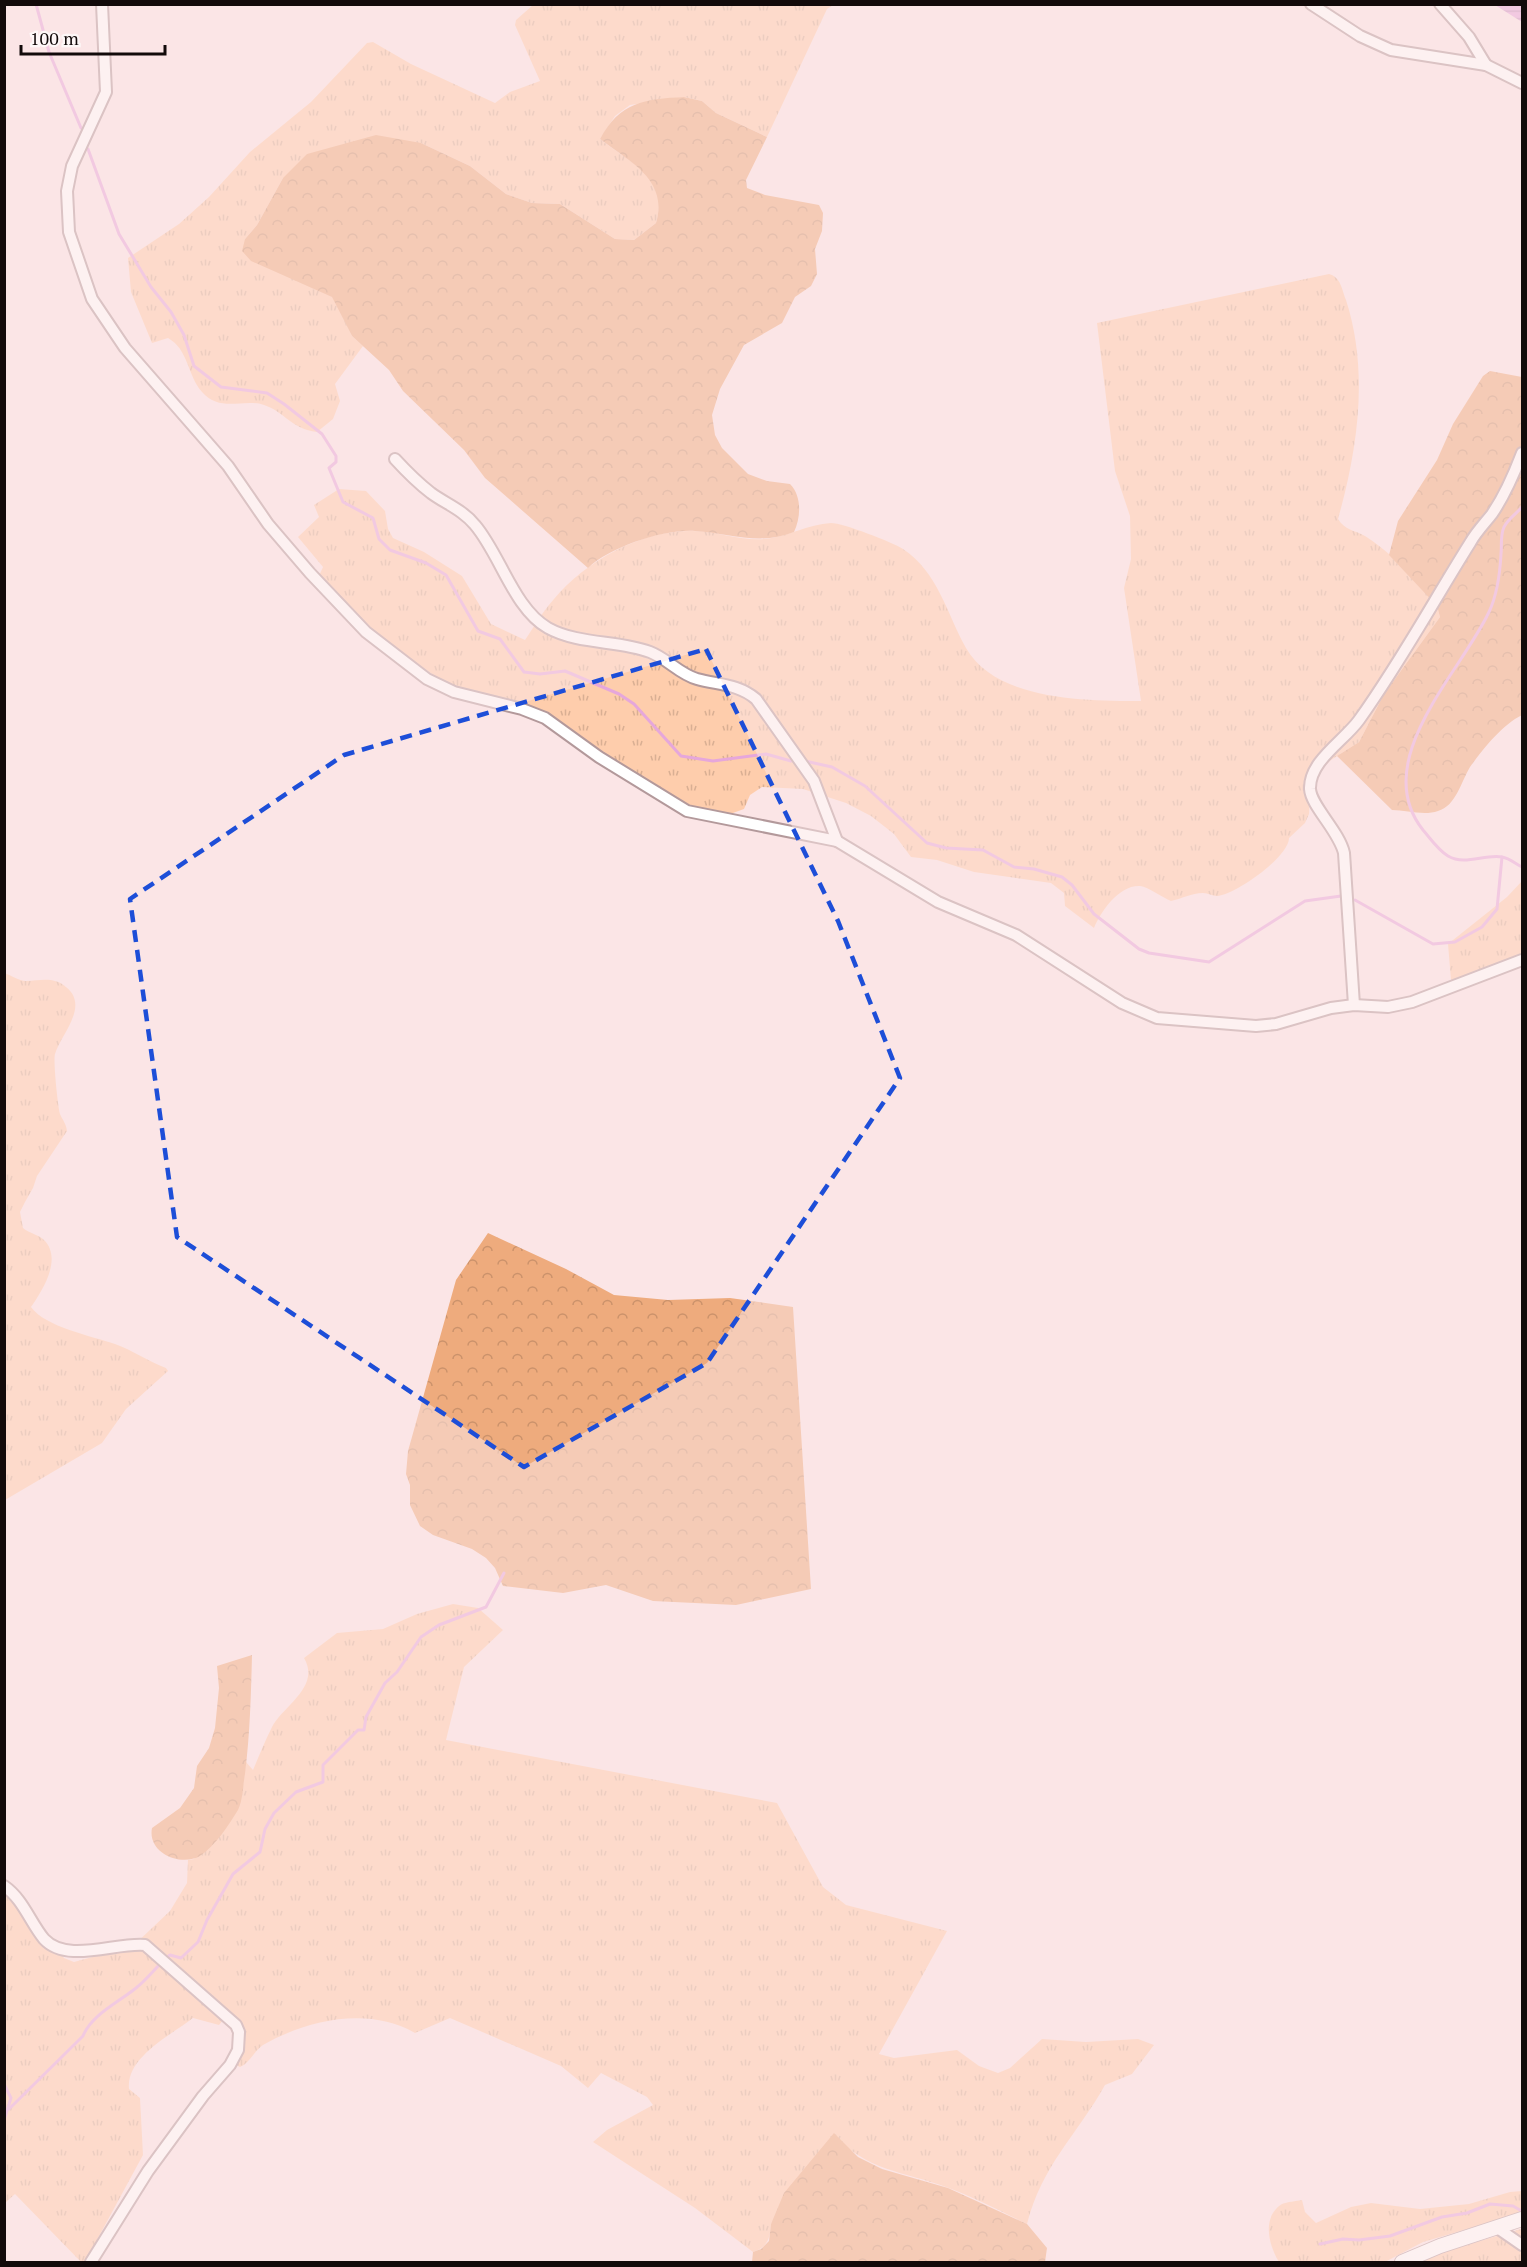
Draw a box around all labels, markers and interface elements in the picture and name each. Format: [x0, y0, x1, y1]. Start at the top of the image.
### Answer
scale bar [21, 18, 165, 56]
text: 100 m [30, 26, 79, 50]

